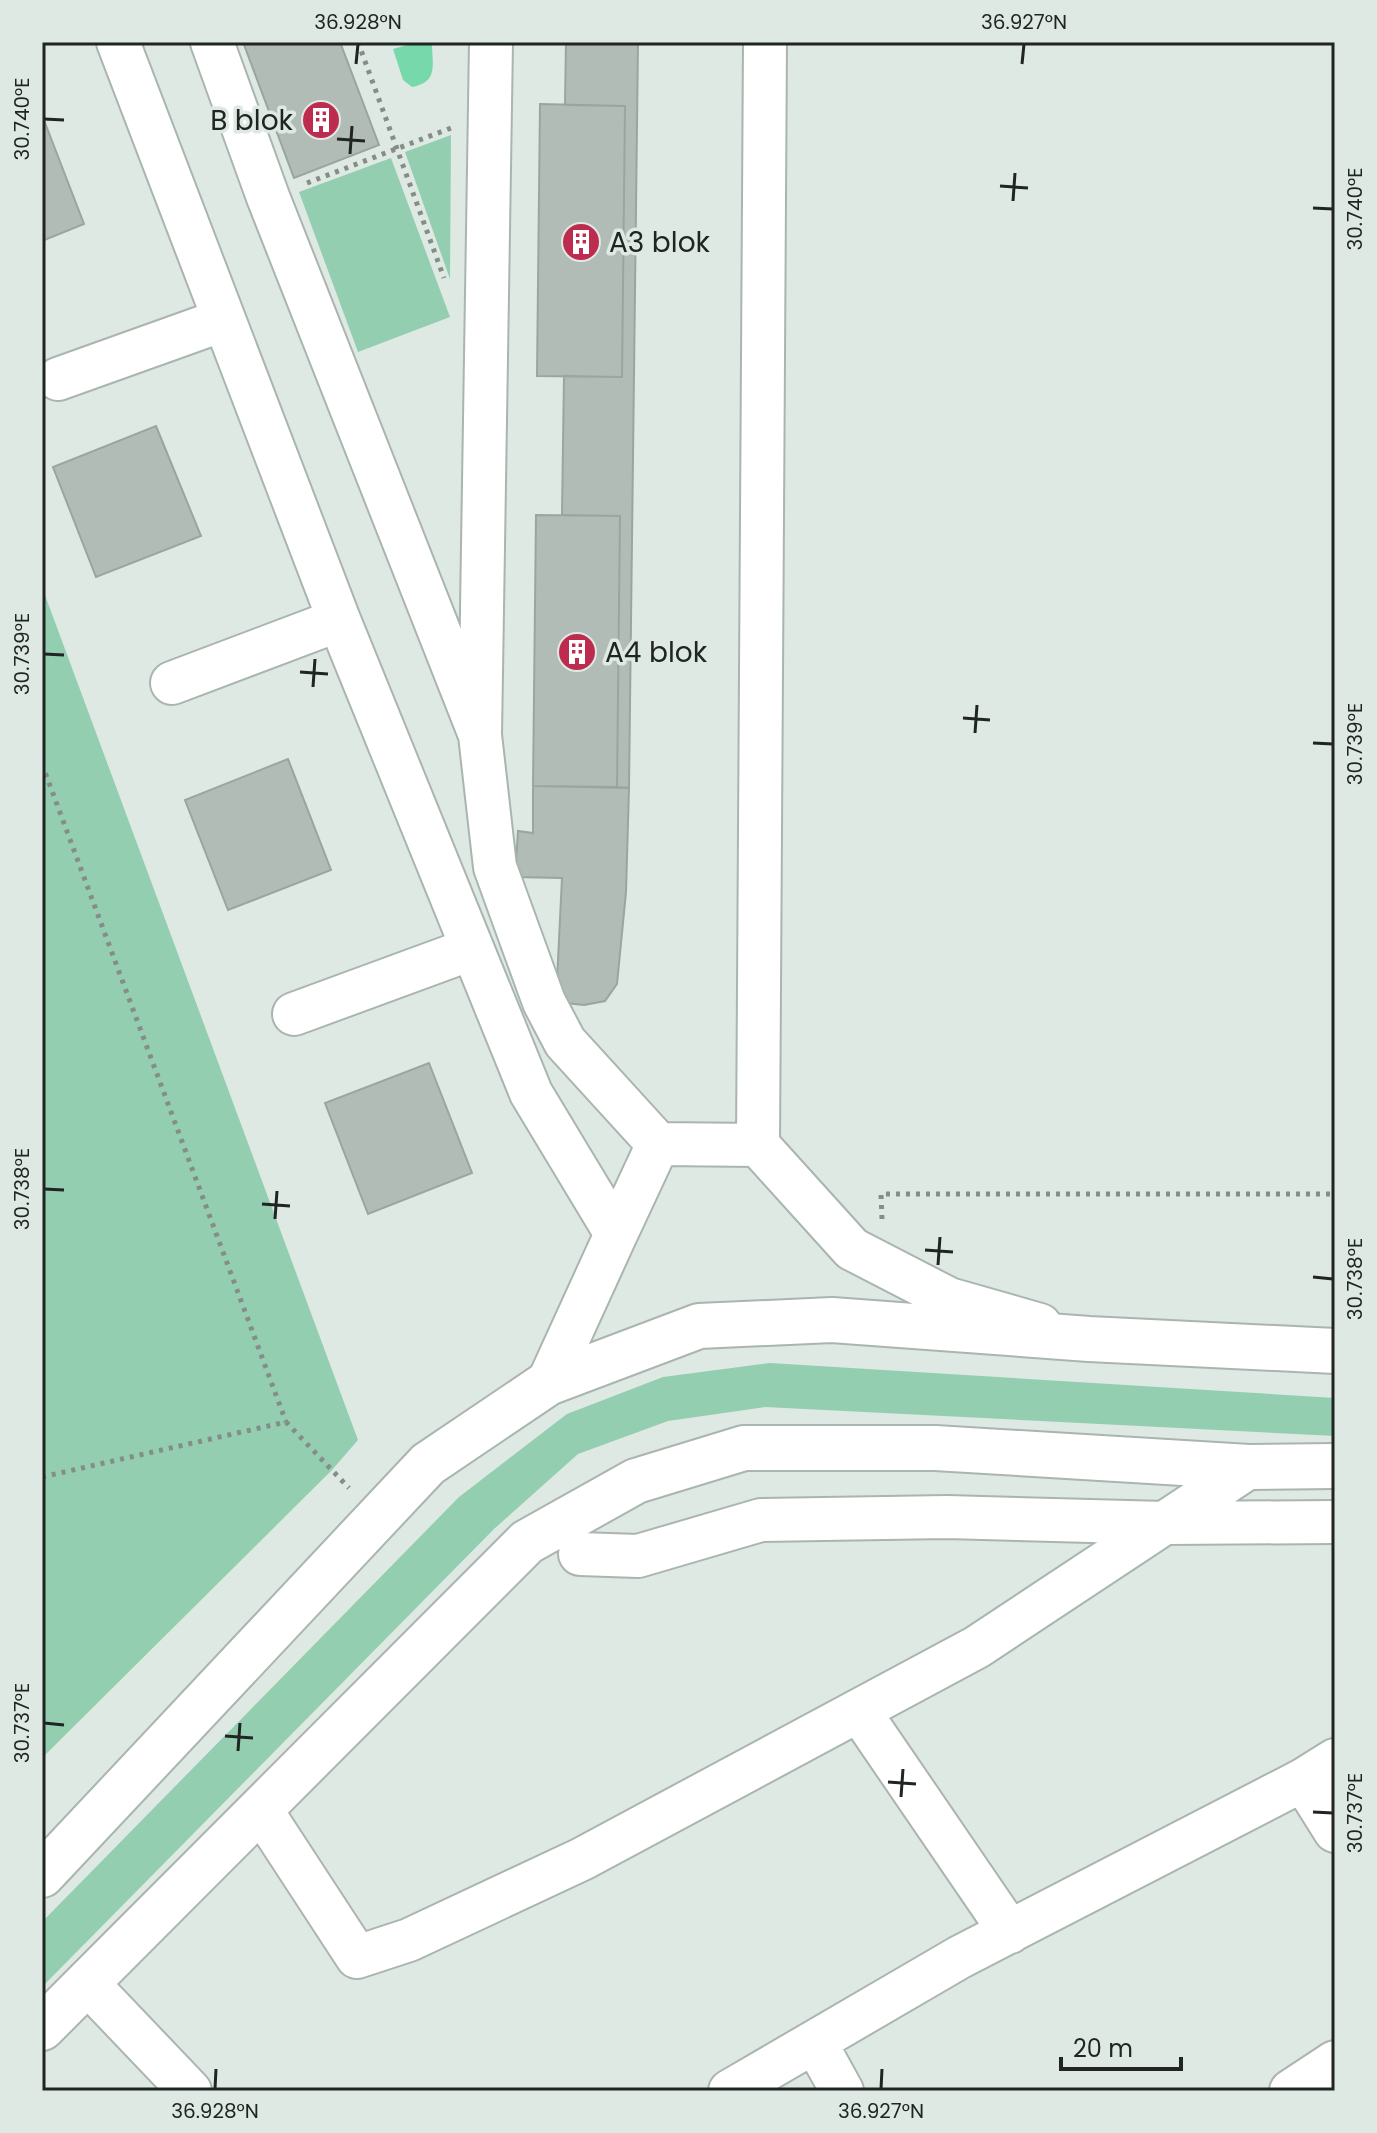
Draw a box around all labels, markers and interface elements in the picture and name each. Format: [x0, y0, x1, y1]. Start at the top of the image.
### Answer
text: 36.928°N [314, 8, 402, 36]
text: 36.927°N [981, 8, 1067, 36]
text: 30.740°E [8, 77, 36, 161]
building icon: B blok [300, 99, 342, 141]
place label: B blok [210, 101, 294, 140]
text: 30.740°E [1341, 167, 1369, 251]
building icon: A3 blok [560, 221, 602, 263]
place label: A3 blok [609, 223, 711, 262]
text: 30.739°E [8, 613, 36, 695]
building icon: A4 blok [556, 631, 598, 673]
place label: A4 blok [605, 633, 708, 672]
text: 30.739°E [1341, 703, 1369, 785]
text: 30.738°E [8, 1148, 36, 1230]
text: 30.738°E [1341, 1238, 1369, 1320]
text: 30.737°E [8, 1683, 36, 1763]
text: 30.737°E [1341, 1773, 1369, 1853]
scale bar [1061, 2021, 1181, 2071]
text: 20 m [1073, 2032, 1133, 2065]
text: 36.928°N [171, 2097, 259, 2125]
text: 36.927°N [838, 2097, 924, 2125]

